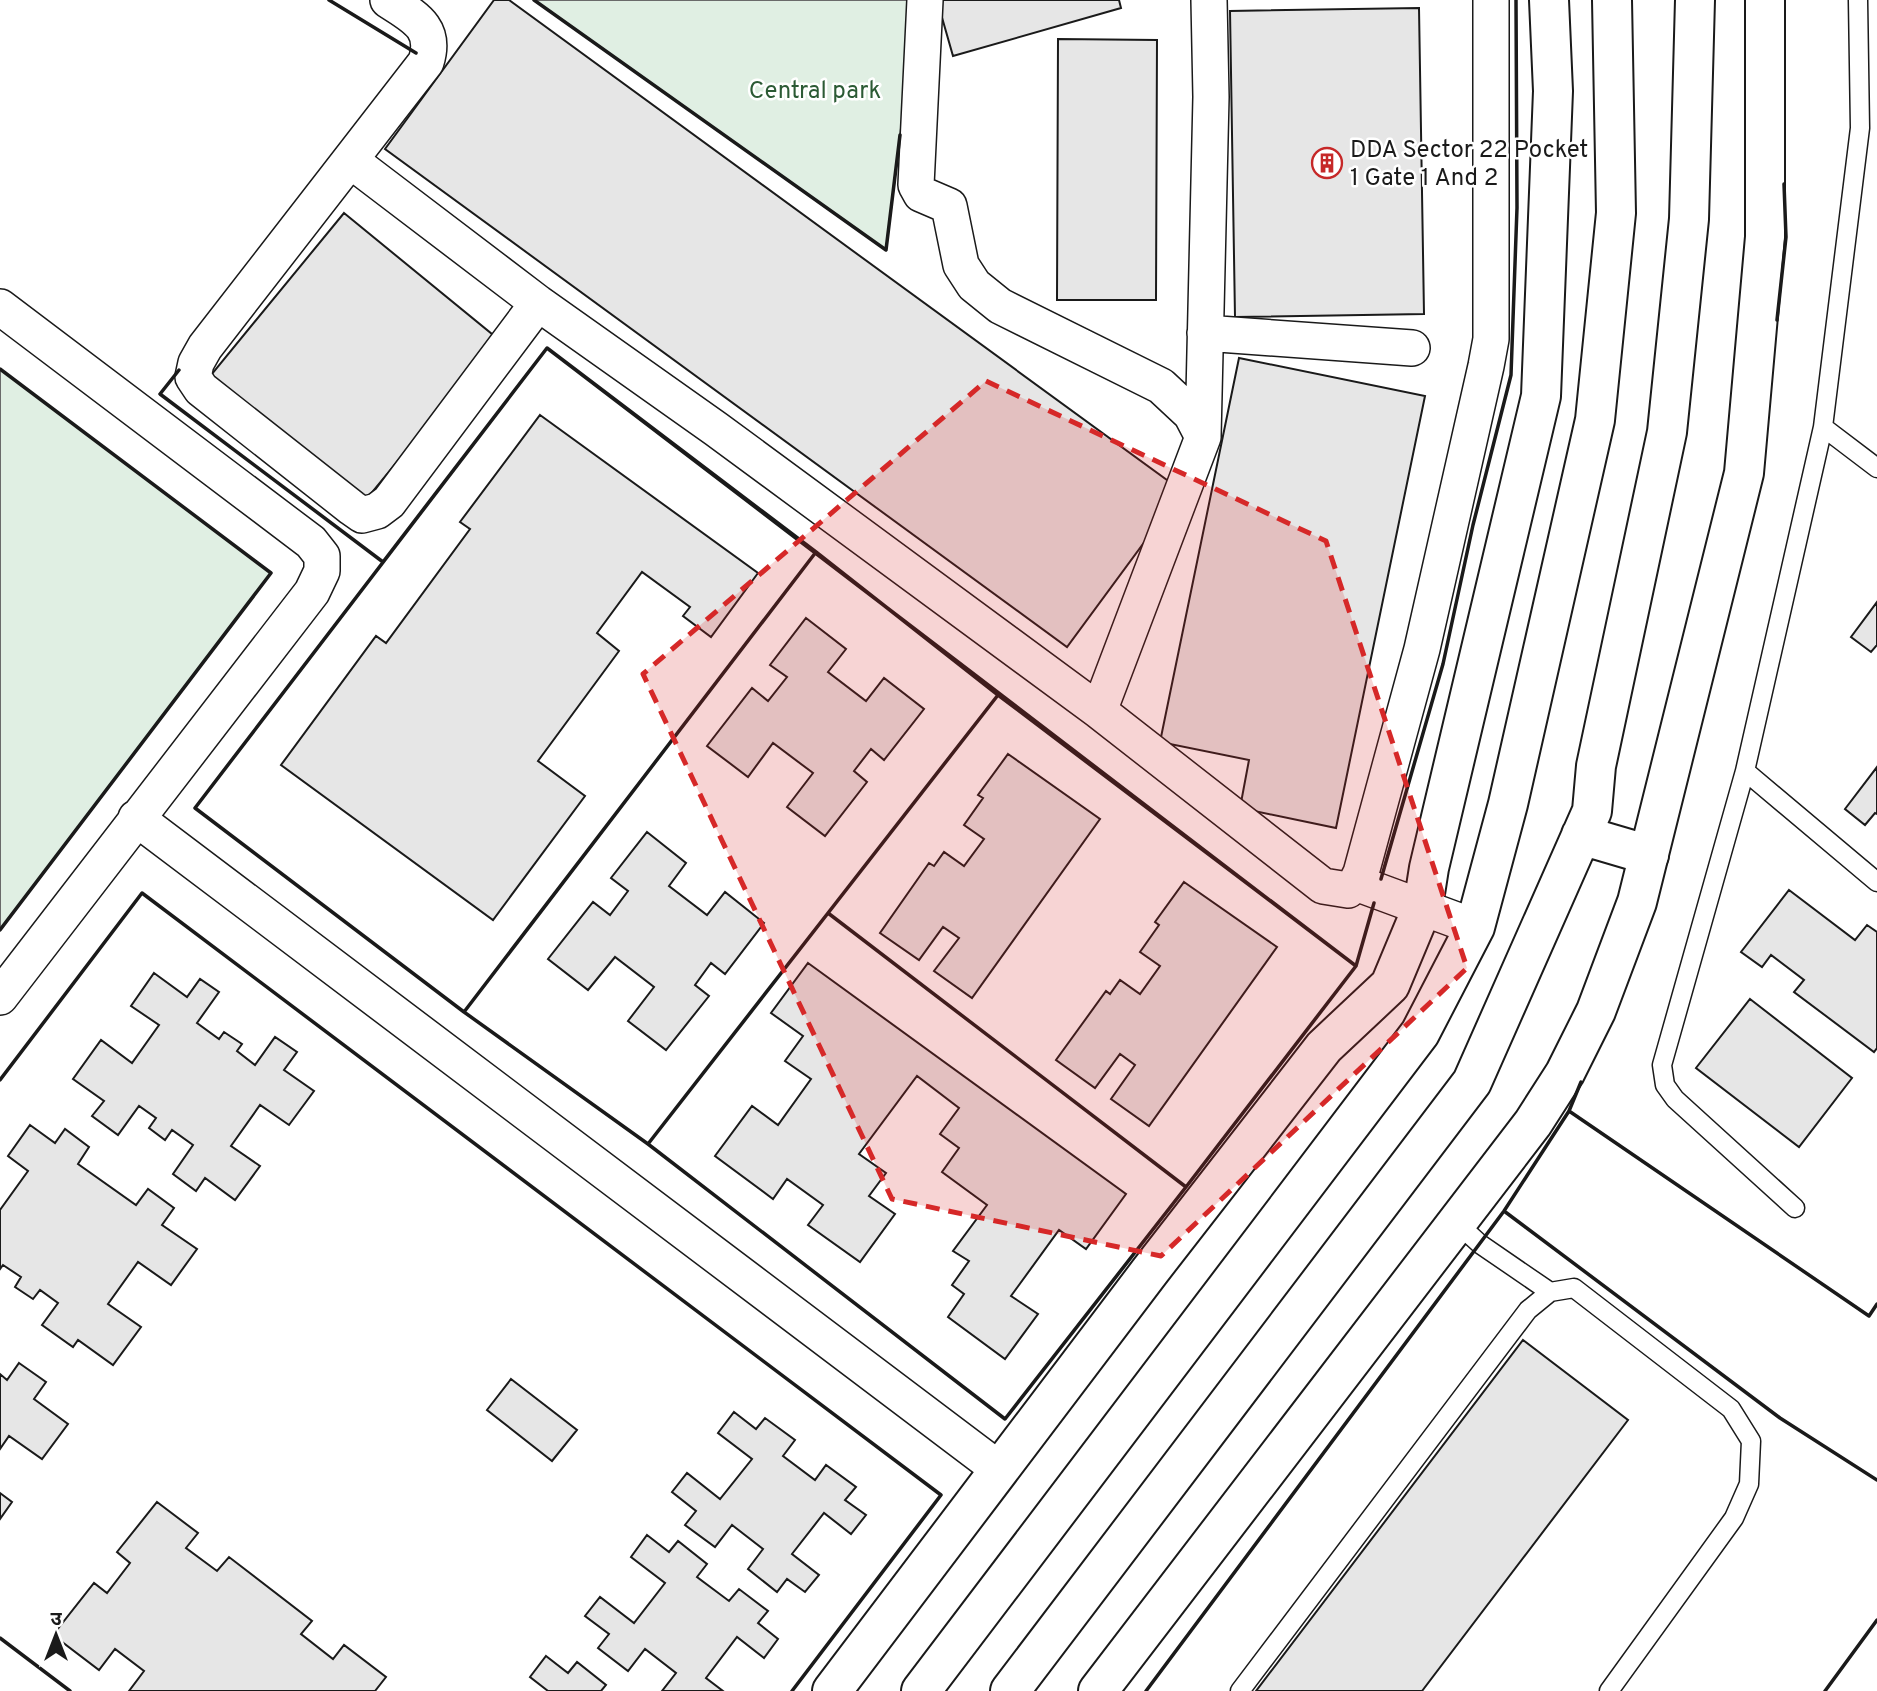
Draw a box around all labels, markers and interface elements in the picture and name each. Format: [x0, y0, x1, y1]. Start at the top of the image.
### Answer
park label: Central park [749, 77, 881, 107]
place label: DDA Sector 22 Pocket 1 Gate 1 And 2 [1350, 136, 1588, 194]
building icon: DDA Sector 22 Pocket 1 Gate 1 And 2 [1310, 146, 1344, 180]
north arrow [21, 1600, 91, 1670]
text: उ [50, 1608, 62, 1632]

